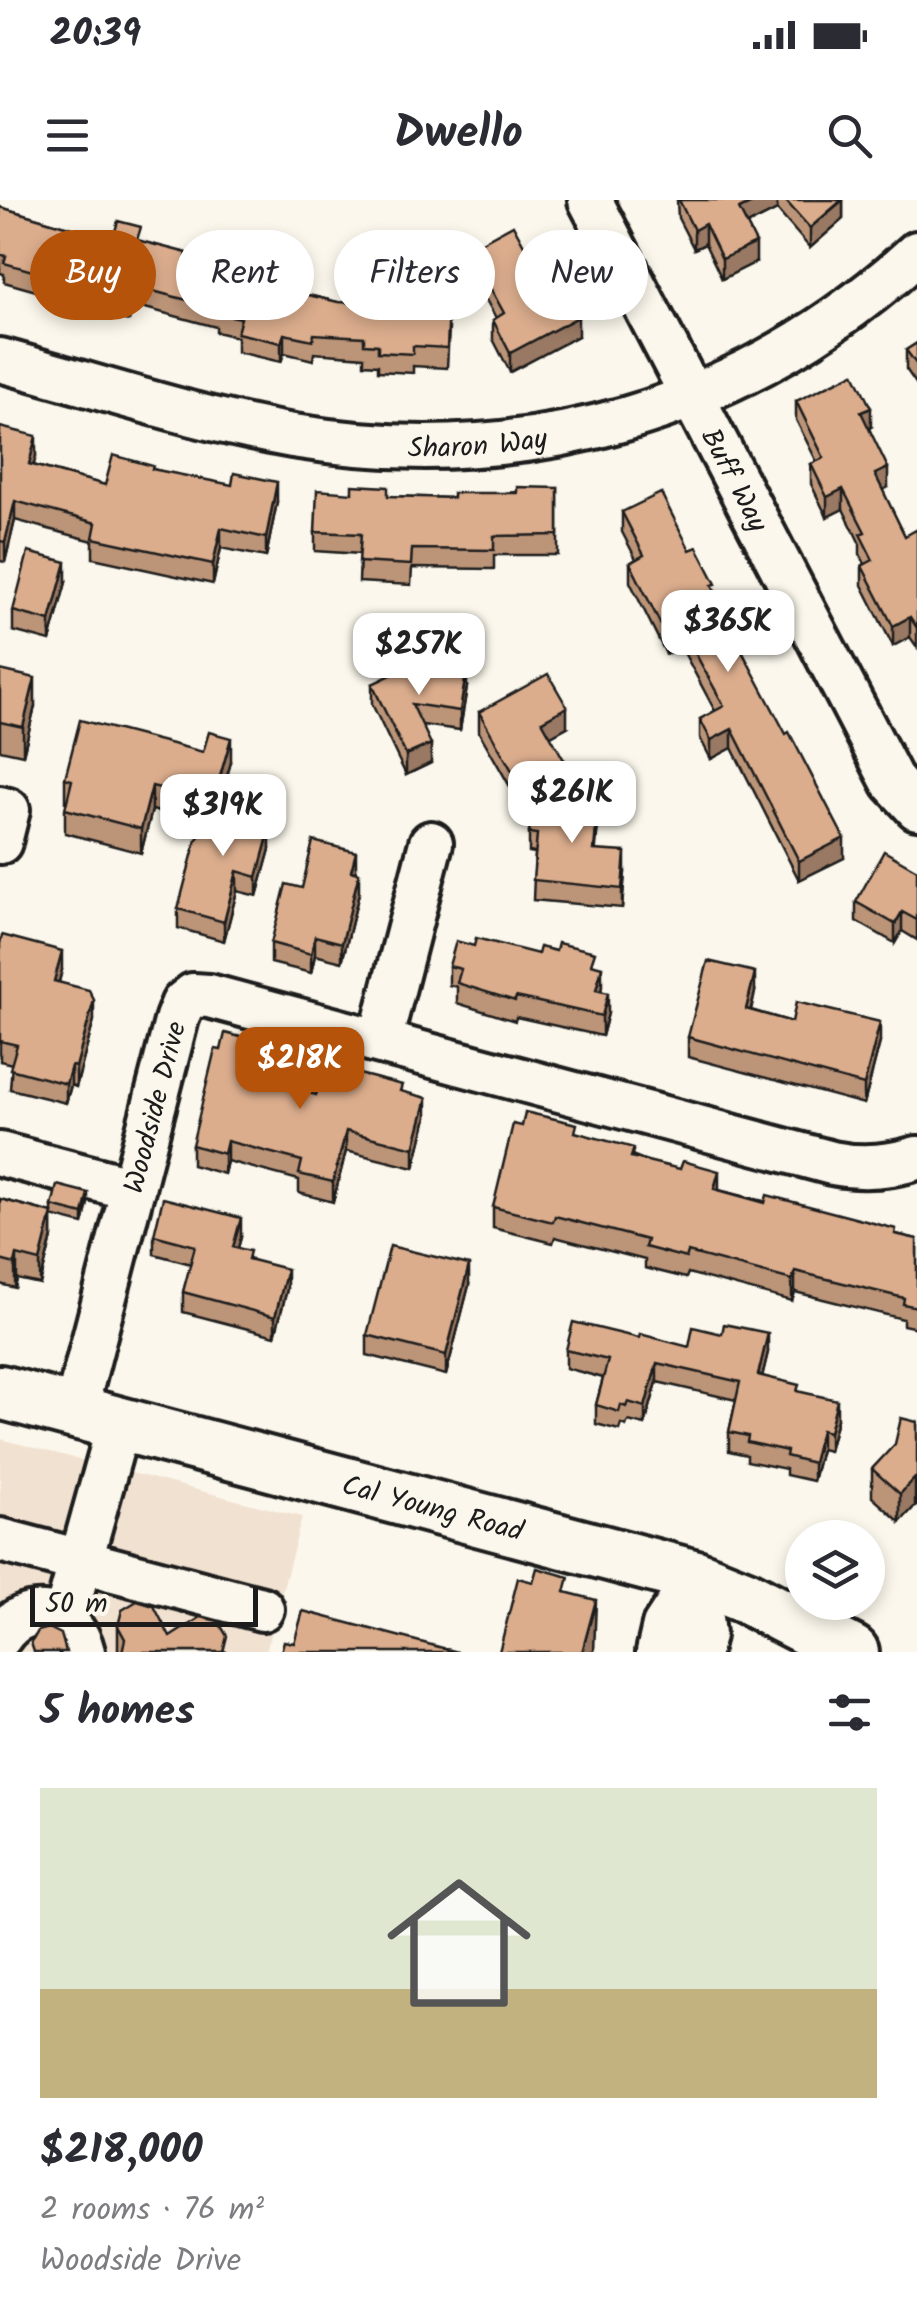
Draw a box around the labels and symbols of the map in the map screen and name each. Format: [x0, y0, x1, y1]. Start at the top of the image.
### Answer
street label: Sharon Way [408, 417, 552, 472]
street label: Buff Way [687, 421, 779, 541]
pin: $365K [658, 590, 798, 675]
pin: $257K [349, 613, 489, 698]
pin: $261K [502, 761, 642, 846]
pin: $319K [153, 774, 293, 859]
street label: Woodside Drive [113, 1016, 200, 1199]
pin: $218K [230, 1027, 370, 1112]
street label: Cal Young Road [337, 1464, 529, 1555]
scale bar [30, 1582, 258, 1626]

